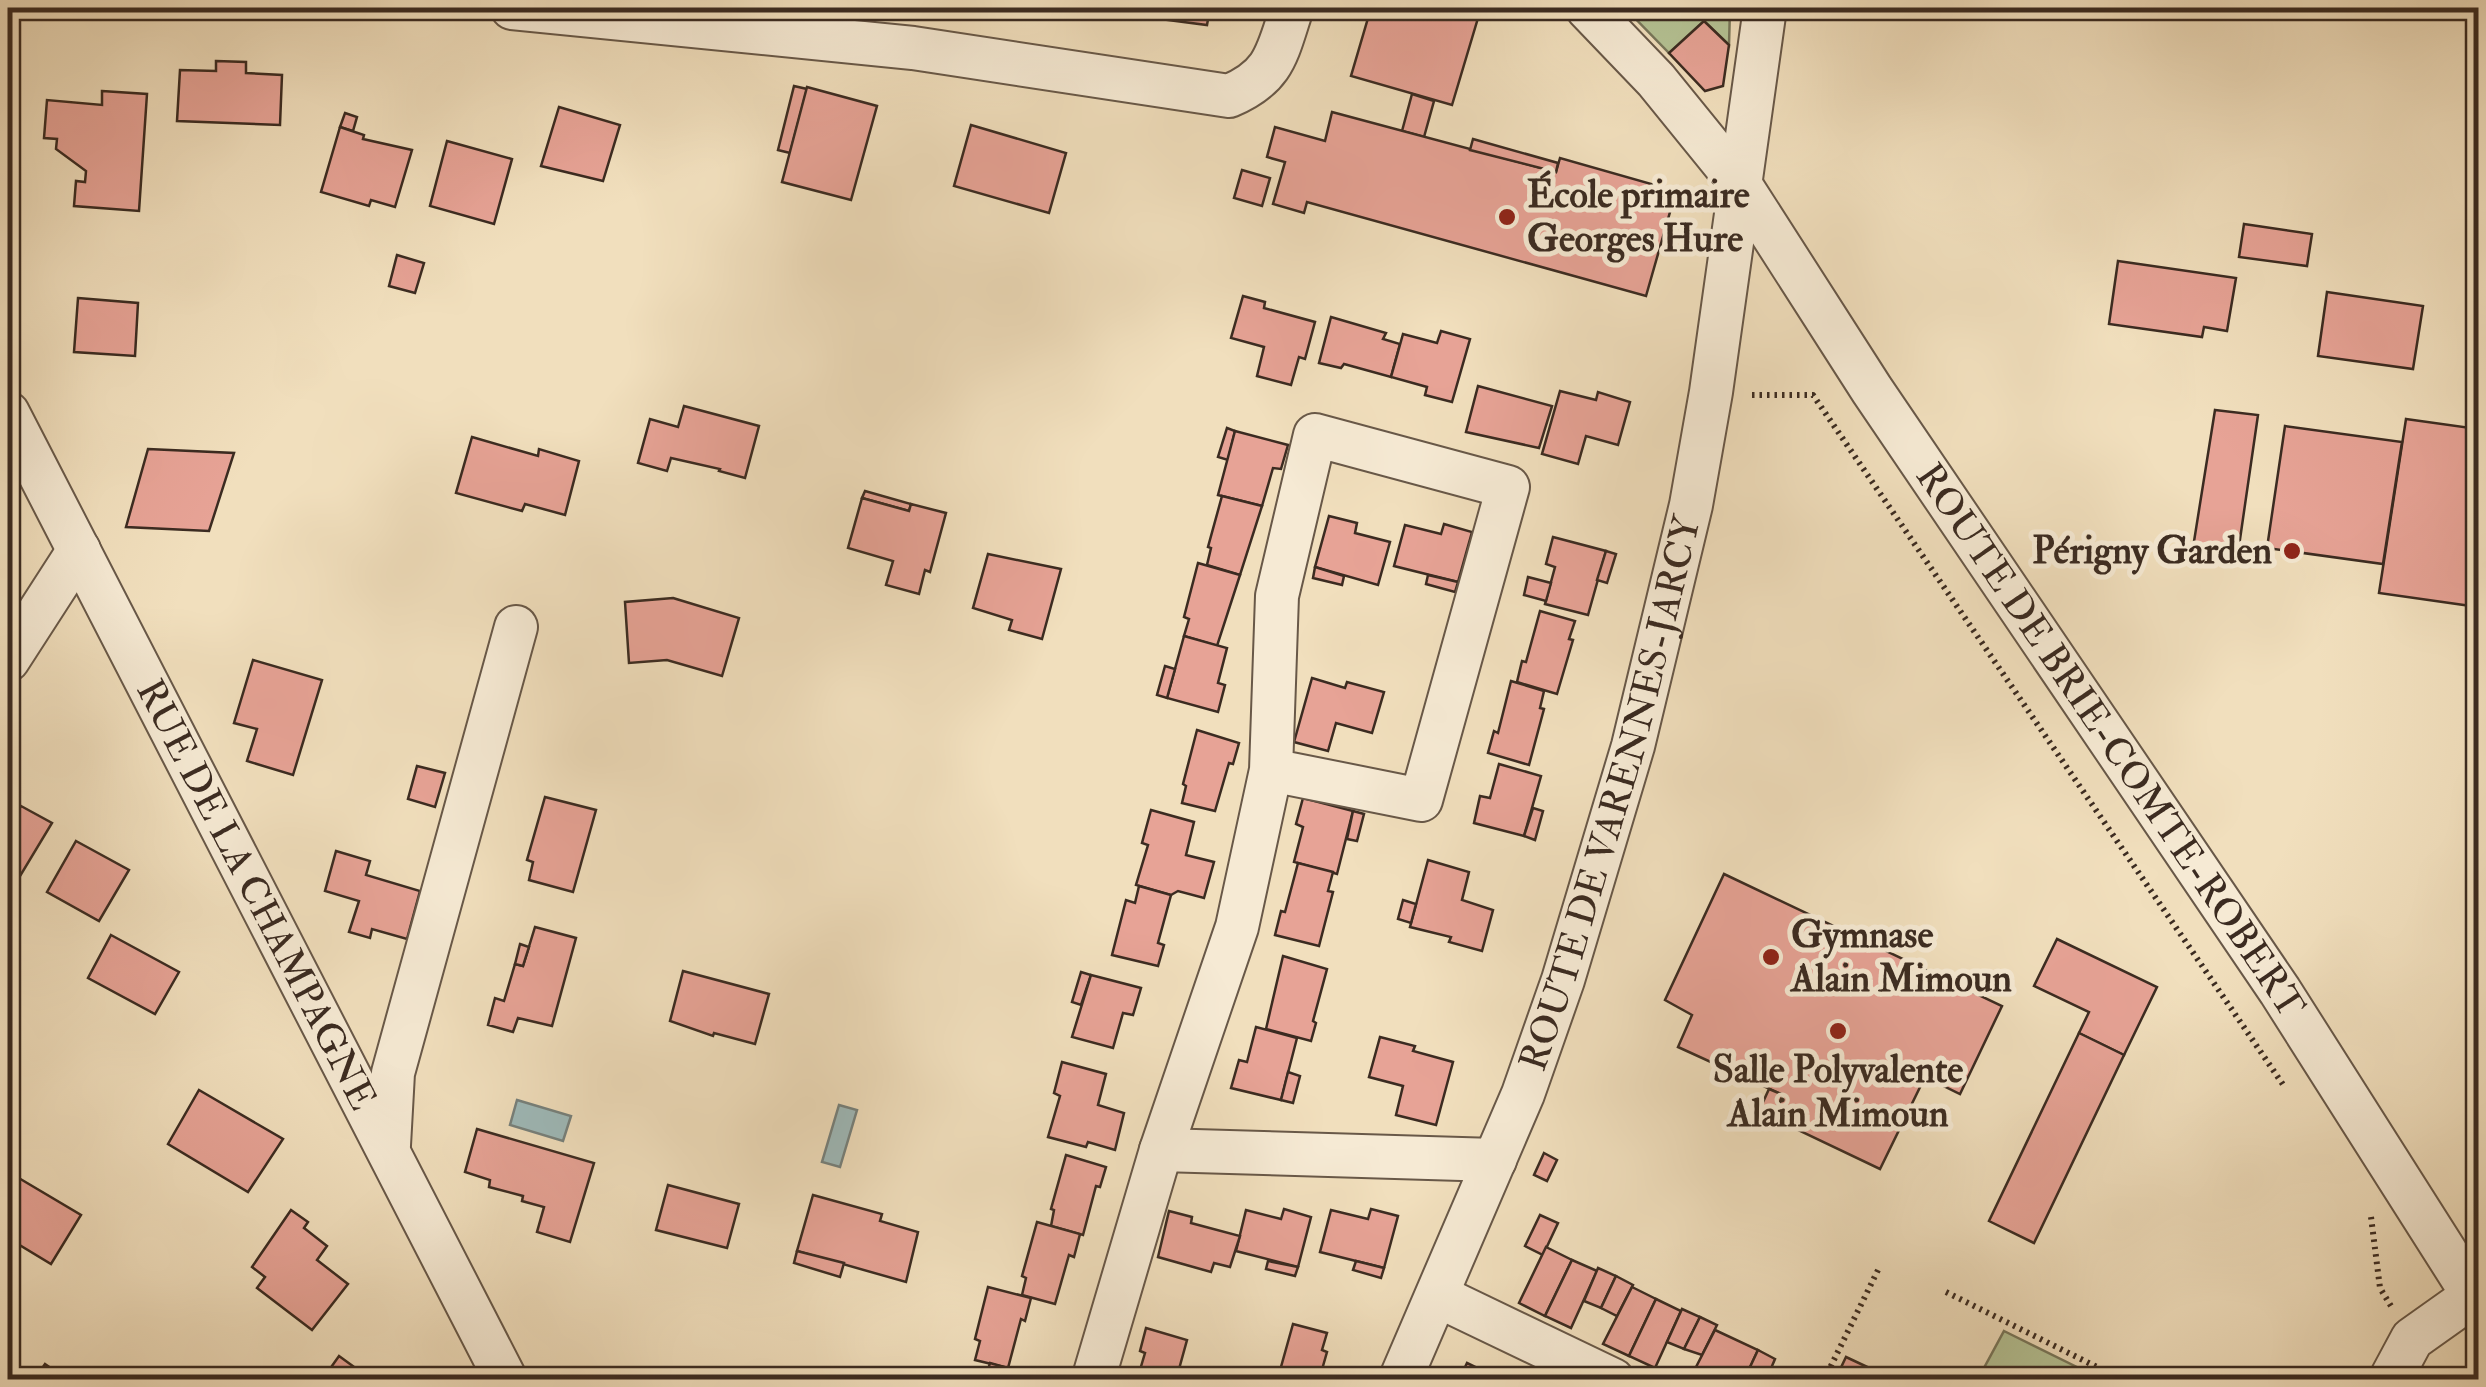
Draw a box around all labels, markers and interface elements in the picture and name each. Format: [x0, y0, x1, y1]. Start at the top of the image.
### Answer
place label: École primaire Georges Hure [1527, 170, 1750, 263]
marker: École primaire Georges Hure [1496, 206, 1518, 228]
street label: ROUTE DE BRIE-COMTE-ROBERT [1905, 454, 2315, 1027]
street label: ROUTE DE VARENNES-JARCY [1509, 510, 1712, 1077]
place label: Périgny Garden [2032, 527, 2272, 575]
marker: Périgny Garden [2281, 540, 2303, 562]
street label: RUE DE LA CHAMPAGNE [125, 672, 387, 1118]
place label: Gymnase Alain Mimoun [1789, 911, 2012, 1003]
marker: Gymnase Alain Mimoun [1760, 946, 1782, 968]
marker: Salle Polyvalente Alain Mimoun [1827, 1020, 1849, 1042]
place label: Salle Polyvalente Alain Mimoun [1713, 1046, 1963, 1138]

